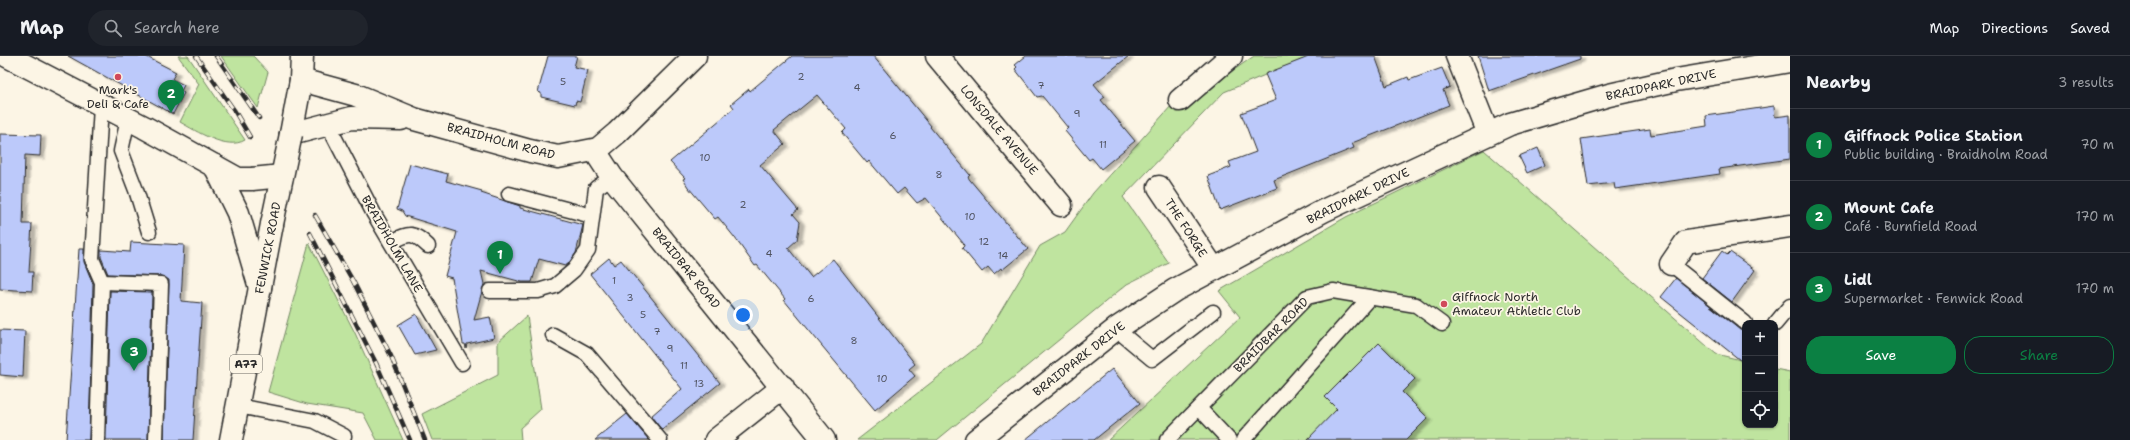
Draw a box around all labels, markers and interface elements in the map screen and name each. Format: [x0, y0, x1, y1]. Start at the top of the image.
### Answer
search box [88, 10, 368, 46]
text: Map [20, 15, 64, 40]
icon: search [102, 17, 124, 39]
text: Search here [134, 18, 220, 38]
text: Map [1930, 19, 1960, 37]
text: Directions [1982, 19, 2048, 37]
text: Saved [2070, 19, 2110, 37]
street label: BRAIDPARK DRIVE [1604, 65, 1718, 105]
house number: 2 [798, 70, 805, 83]
text: Nearby [1806, 71, 1871, 93]
marker: Mark's Deli & Cafe [113, 72, 123, 82]
text: 3 results [2058, 74, 2114, 91]
house number: 5 [560, 75, 566, 88]
house number: 7 [1038, 79, 1045, 92]
pin: 2 [158, 80, 184, 113]
house number: 4 [854, 81, 861, 94]
place label: Mark's Deli & Cafe [87, 82, 149, 112]
street label: LONSDALE AVENUE [957, 82, 1041, 178]
house number: 9 [1074, 107, 1081, 120]
street label: BRAIDHOLM ROAD [445, 119, 557, 163]
text: Giffnock Police Station [1844, 126, 2023, 146]
house number: 6 [890, 129, 897, 142]
text: 1 [1816, 136, 1822, 153]
text: 70 m [2080, 136, 2114, 153]
house number: 11 [1099, 138, 1107, 151]
text: Public building · Braidholm Road [1844, 146, 2048, 163]
house number: 10 [700, 151, 710, 164]
street label: BRAIDPARK DRIVE [1304, 164, 1412, 228]
house number: 8 [936, 168, 943, 181]
street label: BRAIDHOLM LANE [358, 193, 426, 295]
street label: THE FORGE [1161, 196, 1211, 260]
house number: 2 [740, 198, 747, 211]
text: Mount Cafe [1844, 198, 1934, 218]
street label: FENWICK ROAD [251, 201, 285, 295]
text: 2 [1814, 208, 1824, 225]
text: 170 m [2076, 208, 2114, 225]
house number: 10 [965, 210, 975, 223]
text: Café · Burnfield Road [1844, 218, 1977, 235]
street label: BRAIDBAR ROAD [648, 224, 724, 312]
house number: 12 [979, 235, 989, 248]
pin: 1 [487, 241, 513, 274]
house number: 4 [766, 247, 773, 260]
house number: 14 [998, 249, 1008, 262]
text: Lidl [1844, 270, 1872, 290]
house number: 1 [612, 274, 616, 287]
text: 3 [1814, 280, 1824, 297]
text: 170 m [2076, 280, 2114, 297]
place label: Giffnock North Amateur Athletic Club [1452, 289, 1581, 319]
text: Supermarket · Fenwick Road [1844, 290, 2023, 307]
house number: 3 [627, 291, 634, 304]
house number: 6 [808, 292, 815, 305]
street label: BRAIDBAR ROAD [1230, 294, 1312, 376]
marker: Giffnock North Amateur Athletic Club [1439, 299, 1449, 309]
your location [733, 305, 753, 325]
house number: 5 [640, 308, 646, 321]
street label: BRAIDPARK DRIVE [1030, 318, 1128, 400]
map controls [1742, 320, 1778, 428]
button: + [1742, 320, 1778, 356]
house number: 7 [654, 325, 661, 338]
house number: 8 [851, 334, 858, 347]
button: Save [1806, 336, 1956, 374]
button: Share [1964, 336, 2114, 374]
pin: 3 [121, 338, 147, 371]
house number: 9 [667, 342, 674, 355]
road number: A77 [230, 355, 262, 373]
button: − [1742, 356, 1778, 392]
house number: 11 [680, 359, 688, 372]
house number: 10 [877, 372, 887, 385]
house number: 13 [694, 377, 704, 390]
button: locate [1742, 392, 1778, 428]

